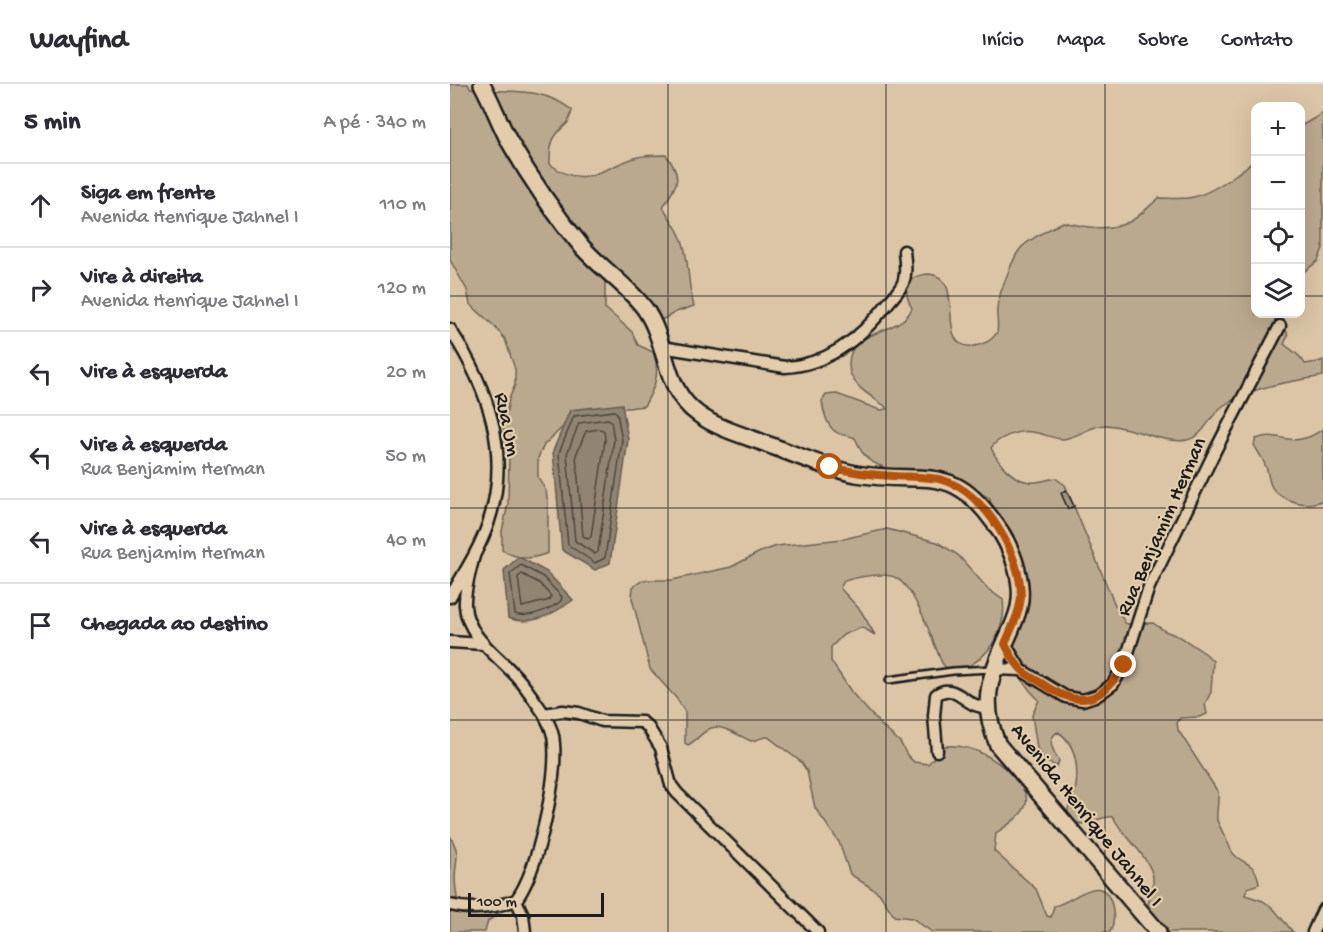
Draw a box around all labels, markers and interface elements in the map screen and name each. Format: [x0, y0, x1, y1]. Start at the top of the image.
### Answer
text: Wayfind [30, 25, 127, 58]
text: Início [982, 29, 1024, 54]
text: Mapa [1057, 29, 1105, 54]
text: Sobre [1138, 29, 1188, 54]
text: Contato [1221, 29, 1293, 54]
map controls [1251, 102, 1305, 318]
button: + [1251, 102, 1305, 156]
text: 5 min [24, 108, 80, 139]
text: A pé · 340 m [323, 112, 426, 135]
button: − [1251, 156, 1305, 210]
text: Siga em frente [81, 181, 215, 207]
icon: ahead [24, 189, 57, 222]
text: 110 m [380, 194, 426, 217]
text: Avenida Henrique Jahnel I [81, 207, 299, 230]
button: locate [1251, 210, 1305, 264]
button: layers [1251, 264, 1305, 318]
text: Vire à direita [81, 265, 203, 291]
icon: right [24, 273, 57, 306]
text: 120 m [378, 278, 426, 301]
text: Avenida Henrique Jahnel I [81, 291, 299, 314]
icon: left [24, 357, 57, 390]
text: Vire à esquerda [81, 360, 227, 386]
text: 20 m [386, 362, 426, 385]
street label: Rua Um [487, 391, 525, 459]
text: Vire à esquerda [81, 433, 227, 459]
street label: Rua Benjamim Herman [1113, 434, 1214, 621]
icon: left [24, 441, 57, 474]
text: 50 m [385, 446, 426, 469]
route start [816, 453, 842, 479]
text: Rua Benjamim Herman [81, 459, 265, 482]
text: Vire à esquerda [81, 517, 227, 543]
icon: left [24, 525, 57, 558]
text: 40 m [386, 530, 426, 553]
text: Rua Benjamim Herman [81, 543, 265, 566]
icon: arrive [24, 609, 57, 642]
text: Chegada ao destino [81, 612, 268, 638]
route end [1110, 651, 1136, 677]
street label: Avenida Henrique Jahnel I [1004, 720, 1167, 913]
scale bar [468, 890, 604, 918]
text: 100 m [477, 894, 517, 913]

